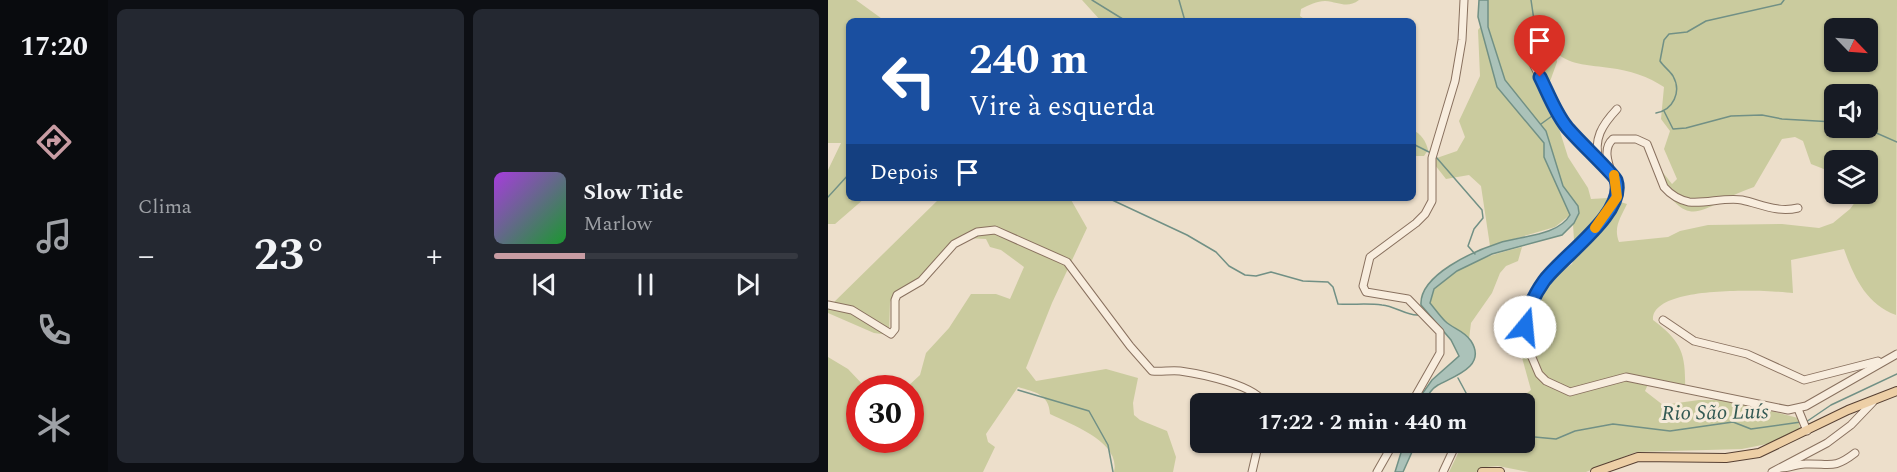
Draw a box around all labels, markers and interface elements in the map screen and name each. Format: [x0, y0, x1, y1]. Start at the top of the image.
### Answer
pin [1514, 15, 1565, 77]
north arrow [1824, 18, 1878, 72]
map controls [1824, 18, 1878, 204]
icon: arrive [1523, 24, 1556, 57]
text: 17:20 [20, 26, 88, 68]
text: 240 m [969, 29, 1088, 92]
icon: left [870, 42, 948, 120]
button: sound [1824, 84, 1878, 138]
text: Vire à esquerda [969, 86, 1155, 128]
icon: directions [33, 121, 75, 163]
button: layers [1824, 150, 1878, 204]
text: Depois [870, 156, 939, 189]
icon: arrive [951, 156, 984, 189]
text: Slow Tide [584, 176, 683, 209]
text: Clima [138, 192, 192, 222]
text: Marlow [584, 209, 652, 239]
icon: music [33, 215, 75, 257]
text: 23° [254, 221, 327, 290]
text: − [138, 231, 155, 281]
text: + [426, 231, 443, 281]
icon: previous [528, 268, 561, 301]
icon: pause [629, 268, 662, 301]
icon: next [731, 268, 764, 301]
position arrow [1493, 295, 1557, 359]
icon: phone [33, 309, 75, 351]
speed limit sign: 30 [846, 375, 924, 453]
water label: Rio São Luís [1661, 396, 1769, 430]
icon: climate [33, 404, 75, 446]
text: 17:22 · 2 min · 440 m [1258, 406, 1467, 439]

